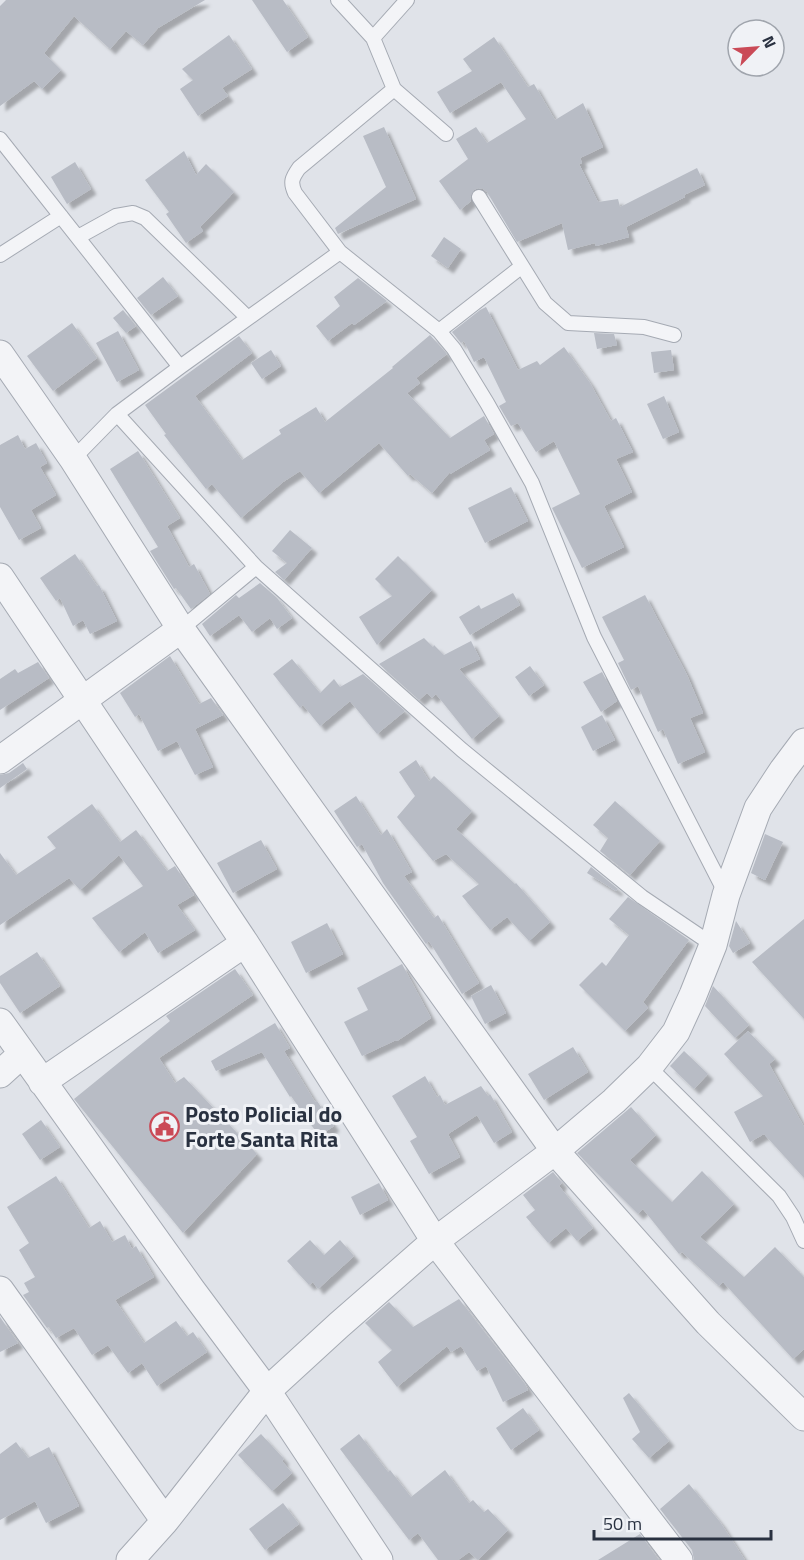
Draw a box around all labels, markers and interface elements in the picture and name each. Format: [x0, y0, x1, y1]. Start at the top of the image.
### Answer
north arrow [726, 18, 786, 78]
text: N [756, 32, 783, 52]
place label: Posto Policial do Forte Santa Rita [185, 1097, 342, 1156]
public building icon: Posto Policial do Forte Santa Rita [148, 1111, 180, 1143]
scale bar [594, 1503, 771, 1541]
text: 50 m [603, 1510, 642, 1537]

